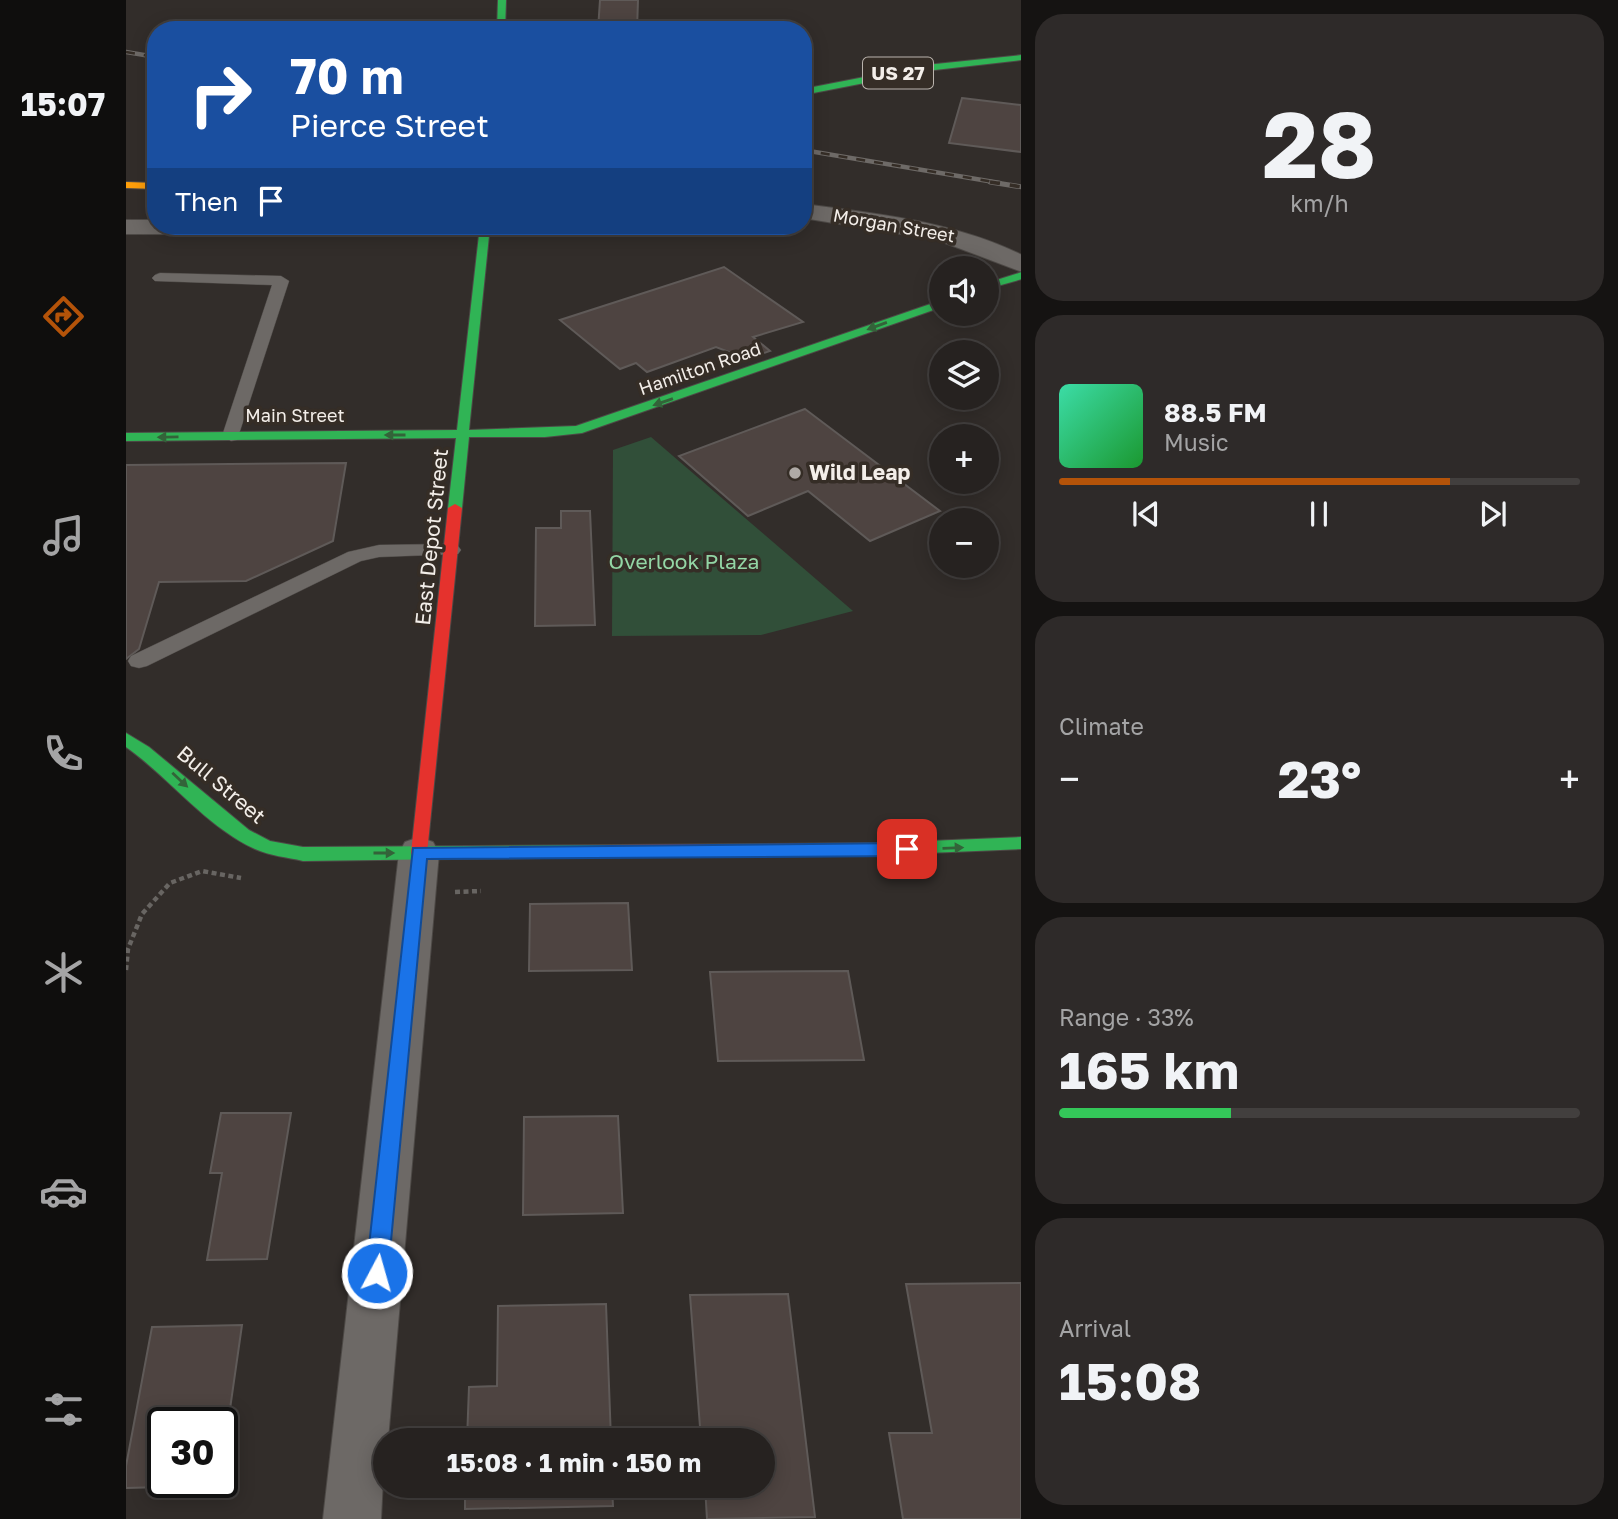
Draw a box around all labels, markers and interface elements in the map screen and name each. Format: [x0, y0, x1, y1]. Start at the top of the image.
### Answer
text: 70 m [290, 46, 404, 105]
icon: right [175, 49, 266, 140]
road number: US 27 [863, 58, 933, 88]
text: 15:07 [21, 85, 105, 123]
text: 28 [1263, 89, 1376, 198]
text: Pierce Street [290, 106, 489, 144]
icon: arrive [252, 182, 290, 220]
text: Then [175, 186, 238, 217]
text: km/h [1290, 189, 1349, 217]
street label: Morgan Street [832, 203, 957, 247]
map controls [929, 256, 999, 578]
button: sound [929, 256, 999, 326]
icon: directions [39, 292, 88, 341]
one-way arrow [867, 321, 888, 332]
street label: Hamilton Road [636, 337, 764, 399]
button: layers [929, 340, 999, 410]
one-way arrow [652, 397, 673, 408]
text: 88.5 FM [1164, 397, 1267, 428]
street label: Main Street [245, 404, 345, 426]
button: + [929, 424, 999, 494]
text: Music [1164, 428, 1229, 456]
one-way arrow [384, 429, 406, 441]
one-way arrow [157, 431, 179, 443]
street label: East Depot Street [409, 447, 453, 626]
place label: Wild Leap [809, 459, 910, 485]
marker: Wild Leap [787, 465, 803, 481]
icon: previous [1127, 495, 1165, 533]
icon: pause [1300, 495, 1338, 533]
icon: next [1474, 495, 1512, 533]
button: − [929, 508, 999, 578]
icon: music [39, 511, 88, 560]
park label: Overlook Plaza [609, 548, 760, 574]
text: Climate [1059, 712, 1144, 740]
icon: phone [39, 729, 88, 778]
street label: Bull Street [172, 740, 271, 829]
text: 23° [1278, 747, 1361, 809]
text: − [1059, 756, 1080, 801]
text: + [1559, 756, 1580, 801]
one-way arrow [171, 772, 189, 788]
pin [877, 819, 937, 879]
icon: arrive [888, 830, 926, 868]
one-way arrow [942, 842, 964, 853]
one-way arrow [373, 847, 395, 859]
icon: climate [39, 948, 88, 997]
text: Range · 33% [1059, 1003, 1194, 1031]
text: 165 km [1059, 1038, 1239, 1100]
icon: car [39, 1167, 88, 1216]
position arrow [340, 1236, 414, 1310]
text: Arrival [1059, 1314, 1131, 1342]
text: 15:08 [1059, 1349, 1201, 1411]
icon: filters [39, 1385, 88, 1434]
speed limit sign: 30 [147, 1407, 238, 1498]
text: 15:08 · 1 min · 150 m [447, 1447, 701, 1478]

